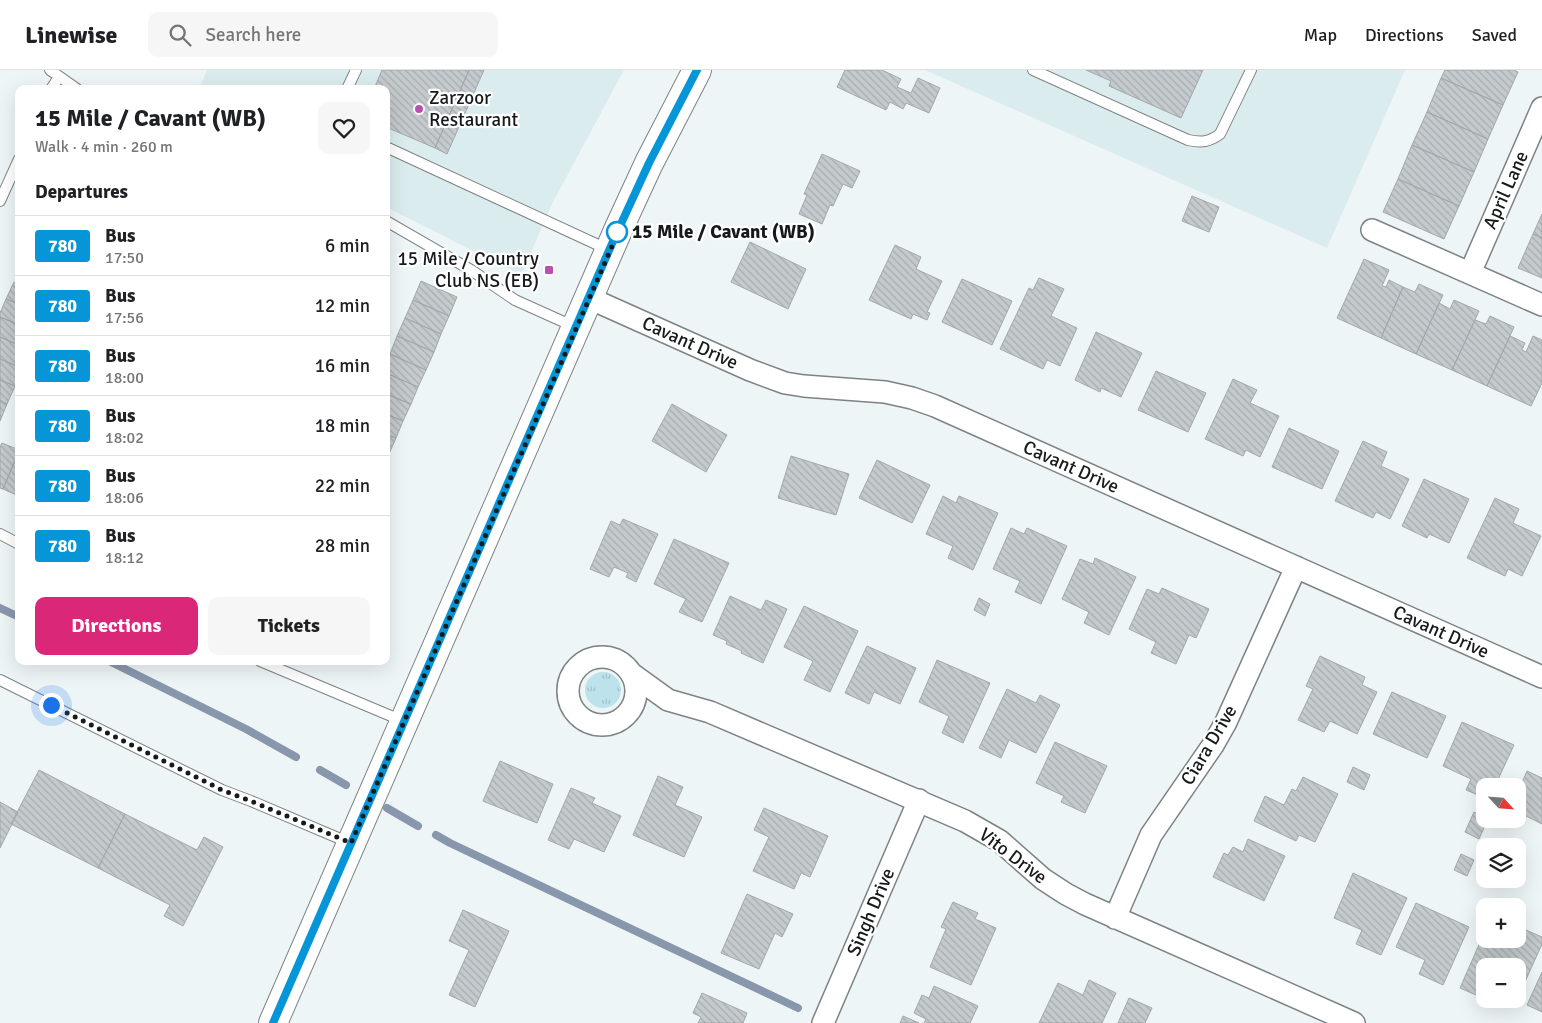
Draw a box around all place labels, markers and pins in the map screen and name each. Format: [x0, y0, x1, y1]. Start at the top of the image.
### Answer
place label: Zarzoor Restaurant [429, 86, 519, 132]
marker: Zarzoor Restaurant [413, 103, 425, 115]
place label: 15 Mile / Cavant (WB) [632, 220, 815, 244]
marker: 15 Mile / Cavant (WB) [606, 221, 628, 243]
place label: 15 Mile / Country Club NS (EB) [398, 247, 539, 293]
marker: 15 Mile / Country Club NS (EB) [543, 264, 555, 276]

